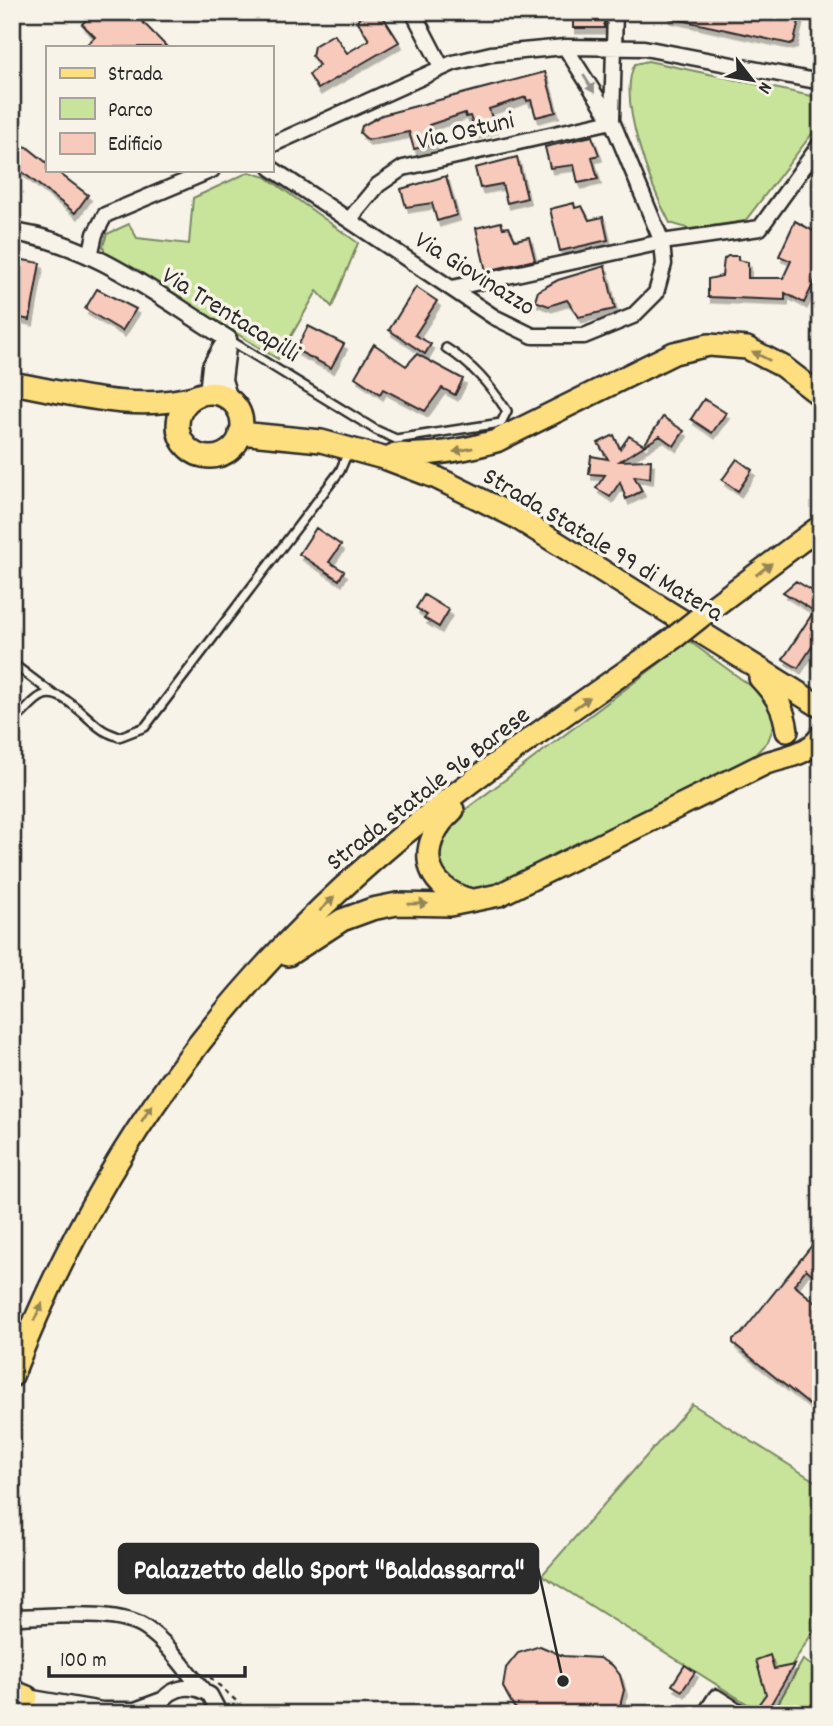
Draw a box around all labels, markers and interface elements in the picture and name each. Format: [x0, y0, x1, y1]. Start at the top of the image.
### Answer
legend [46, 46, 273, 172]
north arrow [718, 46, 788, 116]
text: Strada [108, 61, 163, 91]
one-way arrow [582, 74, 595, 94]
text: N [750, 76, 778, 98]
text: Parco [108, 97, 153, 127]
street label: Via Ostuni [413, 103, 518, 162]
text: Edificio [108, 131, 163, 161]
street label: Via Giovinazzo [407, 223, 542, 327]
street label: Via Trentacapilli [154, 259, 307, 373]
one-way arrow [751, 350, 771, 361]
one-way arrow [452, 444, 474, 455]
street label: Strada Statale 99 di Matera [475, 459, 730, 633]
one-way arrow [754, 561, 772, 576]
one-way arrow [573, 696, 591, 710]
street label: Strada statale 96 Barese [319, 698, 539, 881]
one-way arrow [318, 895, 335, 912]
one-way arrow [408, 898, 430, 910]
one-way arrow [140, 1103, 153, 1123]
one-way arrow [32, 1302, 44, 1322]
callout: Palazzetto dello Sport "Baldassarra" [119, 1544, 538, 1593]
text: Palazzetto dello Sport "Baldassarra" [133, 1553, 525, 1593]
scale bar [49, 1635, 245, 1679]
text: 100 m [60, 1647, 107, 1677]

